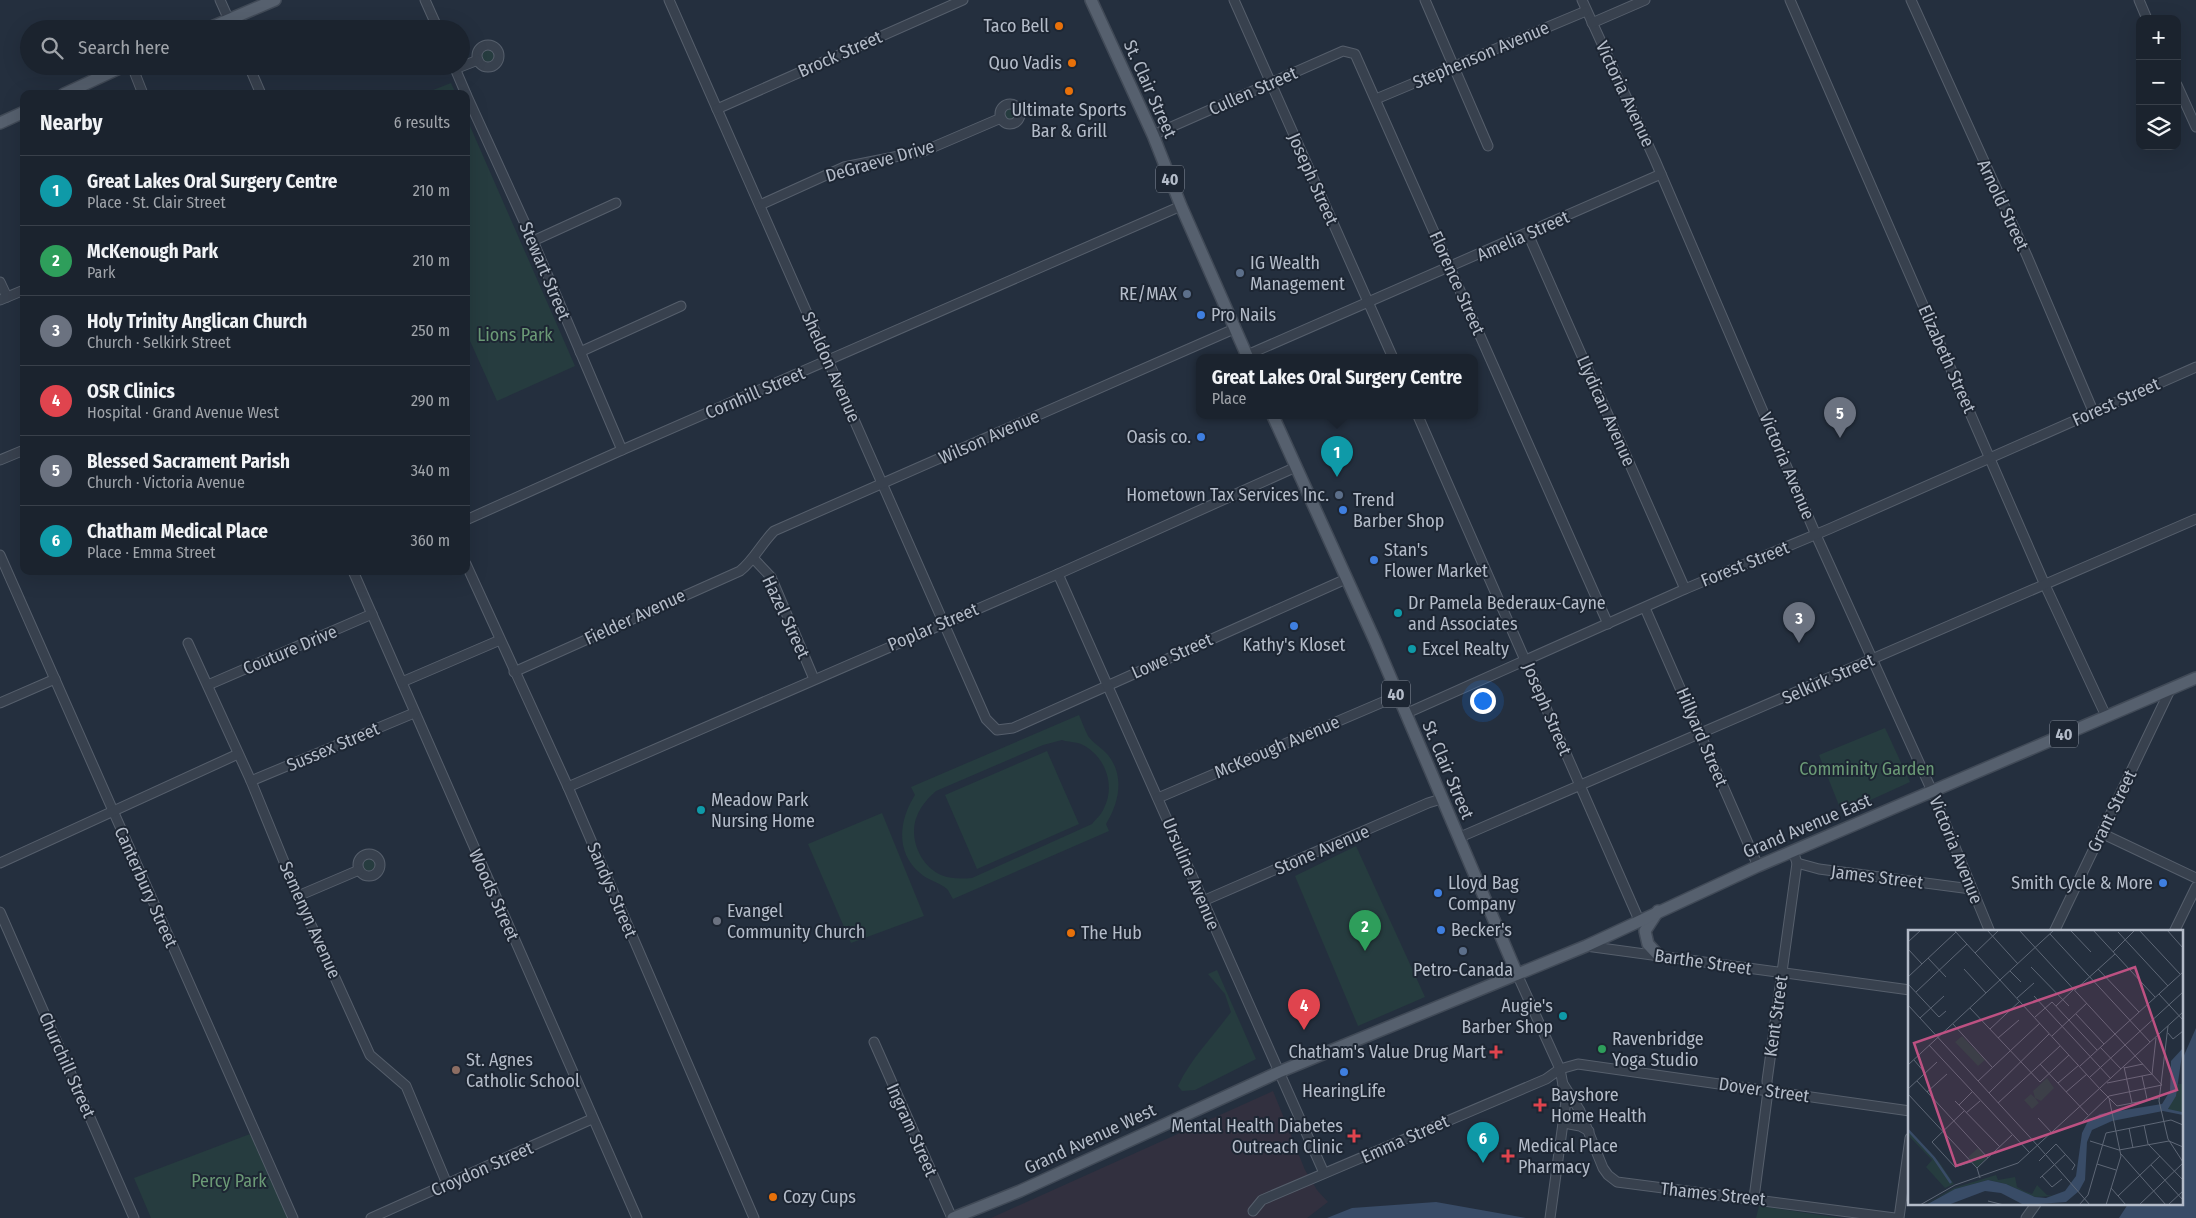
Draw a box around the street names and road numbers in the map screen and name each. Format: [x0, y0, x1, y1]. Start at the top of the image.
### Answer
street label: Stephenson Avenue [1410, 16, 1553, 94]
street label: Brock Street [795, 26, 886, 82]
street label: St. Clair Street [1119, 37, 1181, 141]
street label: Victoria Avenue [1591, 37, 1659, 151]
street label: Cullen Street [1205, 62, 1301, 120]
street label: Joseph Street [1283, 130, 1343, 229]
street label: DeGraeve Drive [823, 135, 937, 187]
street label: Arnold Street [1972, 156, 2034, 254]
road number: 40 [1156, 165, 1184, 192]
street label: Amelia Street [1473, 206, 1573, 266]
street label: Stewart Street [514, 219, 576, 323]
street label: Florence Street [1424, 228, 1490, 338]
street label: Elizabeth Street [1913, 302, 1981, 416]
street label: Sheldon Avenue [797, 308, 865, 426]
street label: Llydican Avenue [1572, 352, 1640, 470]
street label: Cornhill Street [702, 362, 808, 424]
street label: Forest Street [2069, 373, 2163, 431]
street label: Wilson Avenue [935, 405, 1043, 469]
street label: Victoria Avenue [1755, 409, 1820, 523]
street label: Forest Street [1698, 536, 1793, 592]
street label: Hazel Street [757, 572, 815, 662]
street label: Fielder Avenue [581, 584, 689, 650]
street label: Poplar Street [884, 598, 982, 656]
street label: Couture Drive [240, 620, 340, 680]
street label: Lowe Street [1128, 628, 1216, 684]
street label: Selkirk Street [1778, 649, 1878, 709]
street label: Joseph Street [1518, 659, 1576, 759]
road number: 40 [1382, 681, 1410, 708]
street label: Hillyard Street [1671, 684, 1733, 790]
street label: McKeough Avenue [1211, 711, 1343, 783]
street label: Sussex Street [283, 718, 383, 776]
street label: St. Clair Street [1417, 718, 1479, 823]
road number: 40 [2050, 721, 2078, 748]
street label: Grant Street [2083, 766, 2141, 856]
street label: Grand Avenue East [1740, 789, 1874, 863]
street label: Victoria Avenue [1924, 793, 1988, 907]
street label: Ursuline Avenue [1157, 815, 1225, 933]
street label: Stone Avenue [1271, 820, 1373, 880]
street label: Canterbury Street [110, 823, 183, 951]
street label: Sandys Street [582, 839, 642, 941]
street label: Woods Street [464, 846, 524, 944]
street label: Semenyn Avenue [274, 858, 346, 982]
street label: James Street [1830, 860, 1924, 894]
street label: Barthe Street [1653, 944, 1753, 980]
street label: Kent Street [1759, 974, 1793, 1058]
street label: Churchill Street [34, 1009, 100, 1121]
street label: Dover Street [1717, 1073, 1811, 1107]
street label: Ingram Street [882, 1080, 942, 1180]
street label: Grand Avenue West [1021, 1099, 1159, 1179]
street label: Emma Street [1358, 1110, 1452, 1168]
street label: Croydon Street [428, 1137, 536, 1201]
street label: Thames Street [1659, 1178, 1767, 1210]

